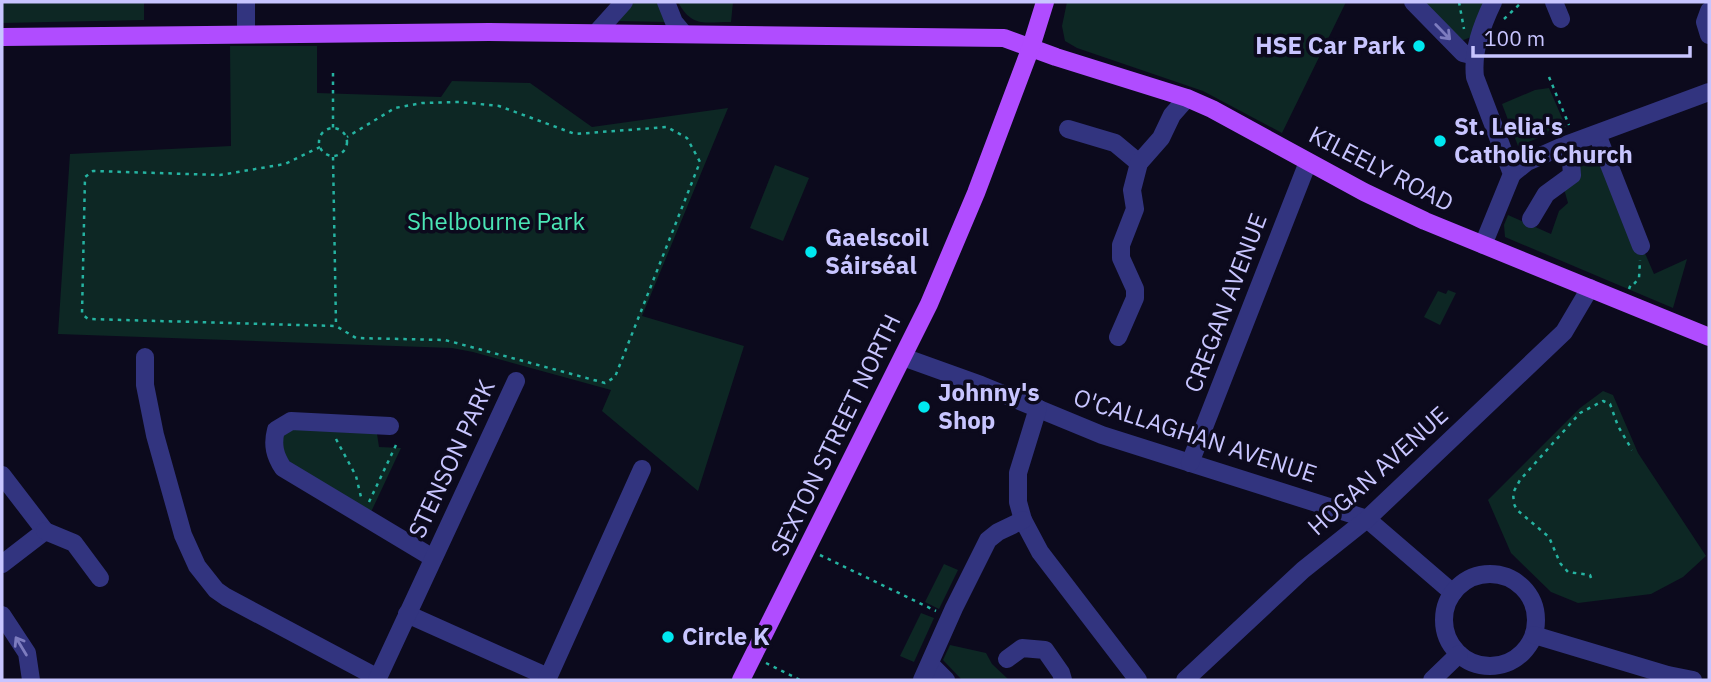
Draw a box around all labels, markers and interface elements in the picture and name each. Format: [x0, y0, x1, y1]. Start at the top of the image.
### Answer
scale bar [1473, 14, 1690, 58]
one-way arrow [1434, 23, 1451, 40]
text: 100 m [1484, 24, 1545, 52]
place label: HSE Car Park [1255, 29, 1405, 61]
marker: HSE Car Park [1411, 38, 1427, 54]
place label: St. Lelia's Catholic Church [1454, 110, 1633, 170]
street label: KILEELY ROAD [1304, 118, 1459, 218]
marker: St. Lelia's Catholic Church [1432, 133, 1448, 149]
park label: Shelbourne Park [407, 205, 585, 237]
street label: CREGAN AVENUE [1176, 209, 1274, 397]
place label: Gaelscoil Sáirséal [825, 221, 929, 281]
marker: Gaelscoil Sáirséal [803, 244, 819, 260]
street label: SEXTON STREET NORTH [763, 308, 908, 561]
street label: STENSON PARK [400, 374, 502, 543]
place label: Johnny's Shop [938, 376, 1040, 436]
street label: O'CALLAGHAN AVENUE [1070, 381, 1321, 490]
marker: Johnny's Shop [916, 399, 932, 415]
street label: HOGAN AVENUE [1300, 399, 1455, 542]
place label: Circle K [682, 620, 770, 652]
marker: Circle K [660, 629, 676, 645]
one-way arrow [14, 636, 28, 656]

